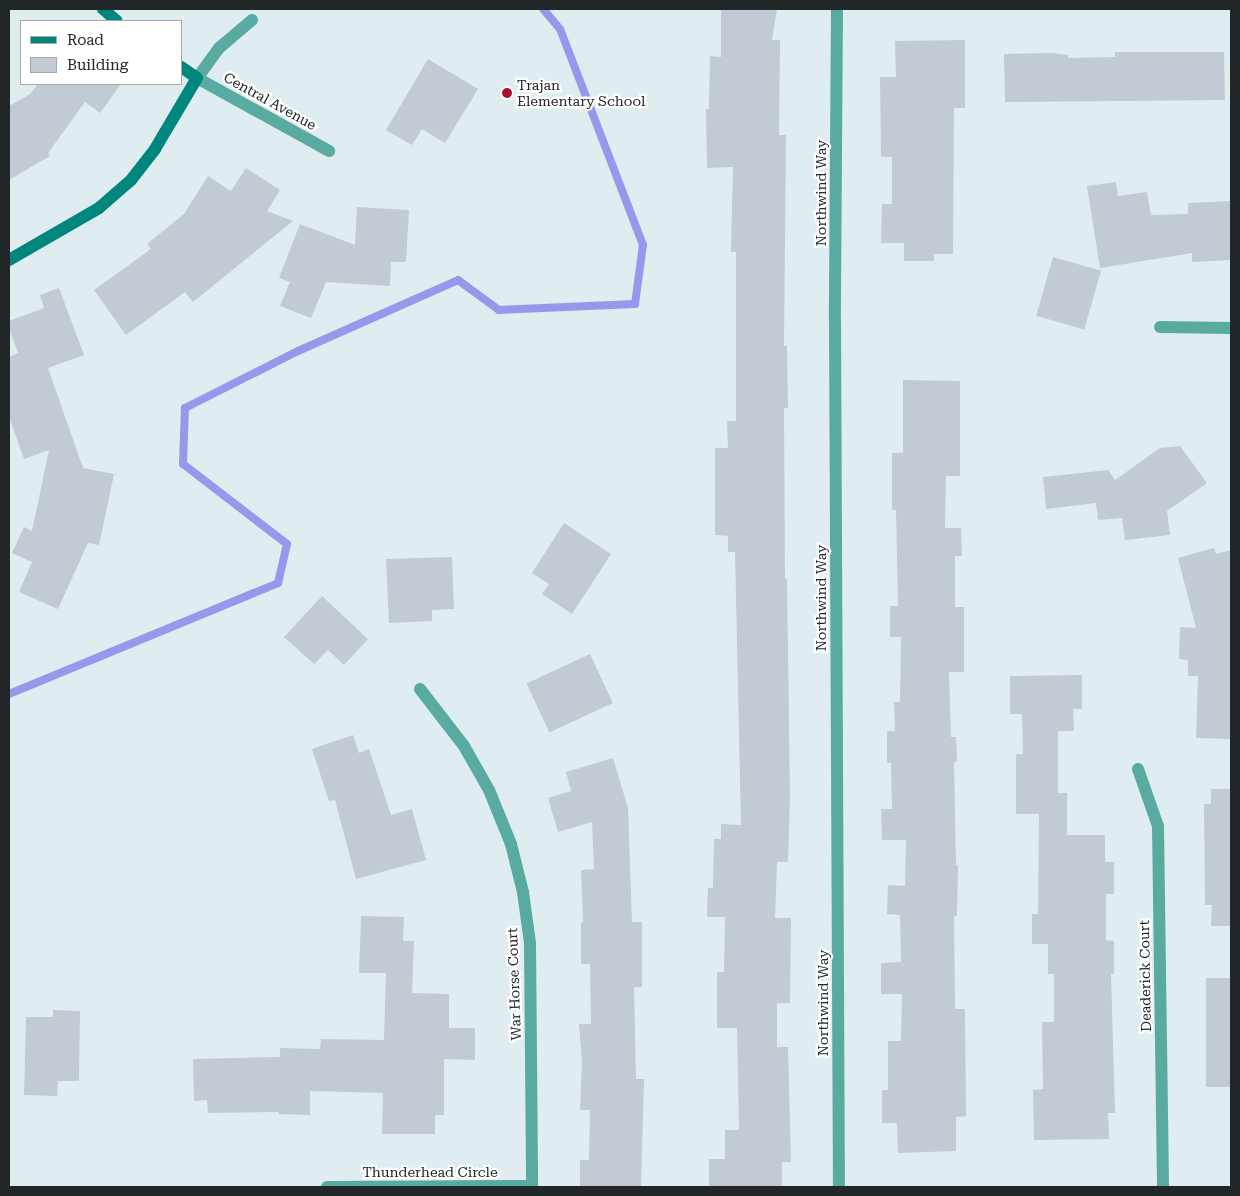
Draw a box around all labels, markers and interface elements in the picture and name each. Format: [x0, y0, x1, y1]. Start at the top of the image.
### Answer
legend [20, 20, 182, 85]
text: Road [67, 31, 104, 49]
text: Building [67, 56, 128, 74]
street label: Central Avenue [221, 69, 319, 133]
place label: Trajan Elementary School [517, 77, 645, 110]
marker: Trajan Elementary School [501, 87, 513, 99]
street label: Northwind Way [813, 140, 829, 246]
street label: Northwind Way [813, 545, 829, 651]
street label: Deaderick Court [1136, 920, 1154, 1032]
street label: War Horse Court [504, 927, 524, 1041]
street label: Northwind Way [815, 950, 831, 1056]
street label: Thunderhead Circle [362, 1164, 498, 1180]

